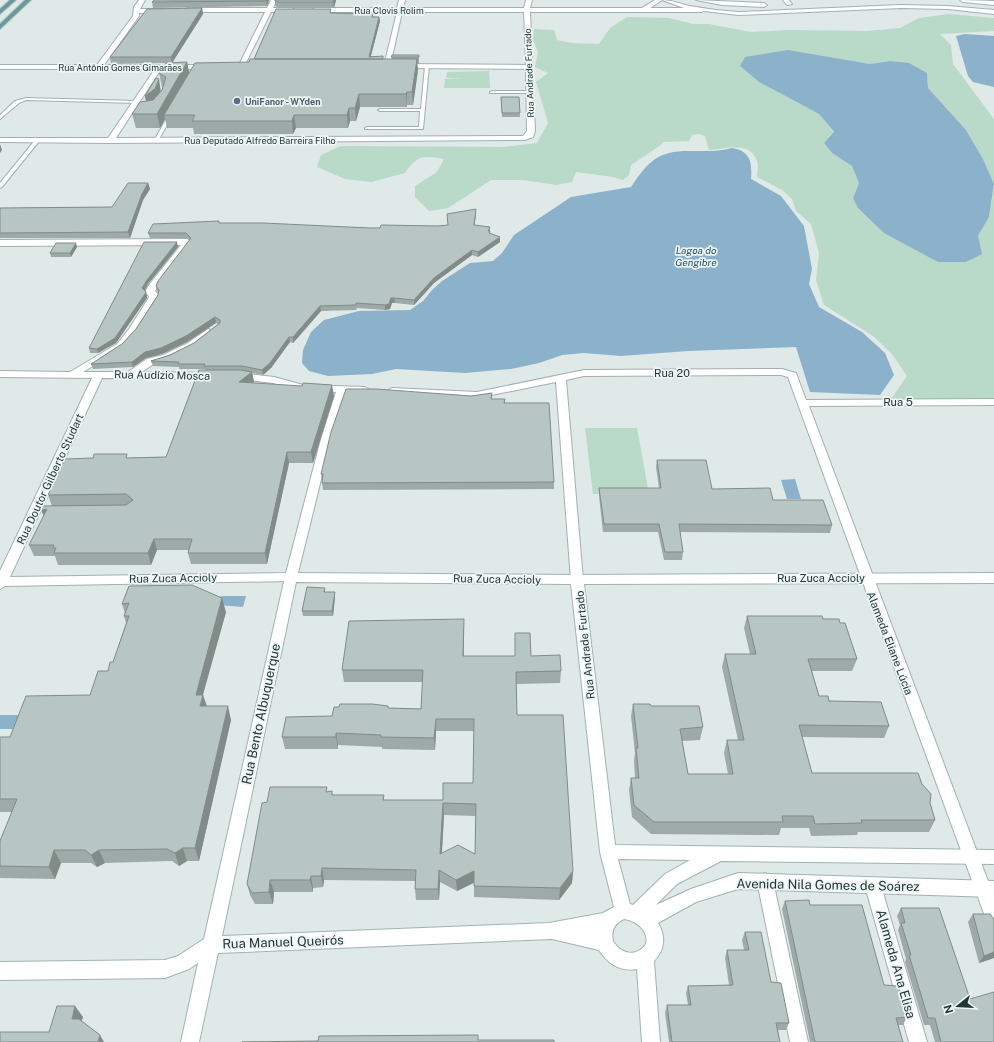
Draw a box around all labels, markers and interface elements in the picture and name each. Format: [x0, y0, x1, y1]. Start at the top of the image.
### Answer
street label: Rua Clovis Rolim [354, 5, 424, 16]
street label: Rua Andrade Furtado [522, 28, 536, 118]
street label: Rua Antônio Gomes Gimarães [58, 62, 182, 73]
marker: UniFanor - WYden [232, 96, 242, 106]
place label: UniFanor - WYden [245, 96, 321, 107]
street label: Rua Deputado Alfredo Barreira Filho [184, 135, 336, 146]
water label: Lagoa do Gengibre [675, 244, 717, 268]
street label: Rua 20 [654, 367, 690, 379]
street label: Rua Audízio Mosca [114, 368, 210, 382]
street label: Rua 5 [883, 396, 913, 408]
street label: Rua Doutor Gilberto Studart [14, 412, 86, 546]
street label: Rua Zuca Accioly [129, 571, 217, 585]
street label: Rua Zuca Accioly [453, 572, 541, 586]
street label: Rua Zuca Accioly [777, 572, 865, 584]
street label: Rua Andrade Furtado [573, 590, 597, 700]
street label: Alameda Eliane Lúcia [865, 590, 915, 696]
street label: Rua Bento Albuquerque [239, 642, 283, 786]
street label: Avenida Nila Gomes de Soárez [736, 876, 920, 894]
street label: Alameda Ana Elisa [873, 908, 919, 1020]
street label: Rua Manuel Queirós [222, 932, 344, 952]
north arrow [938, 986, 978, 1026]
text: N [941, 1003, 956, 1015]

